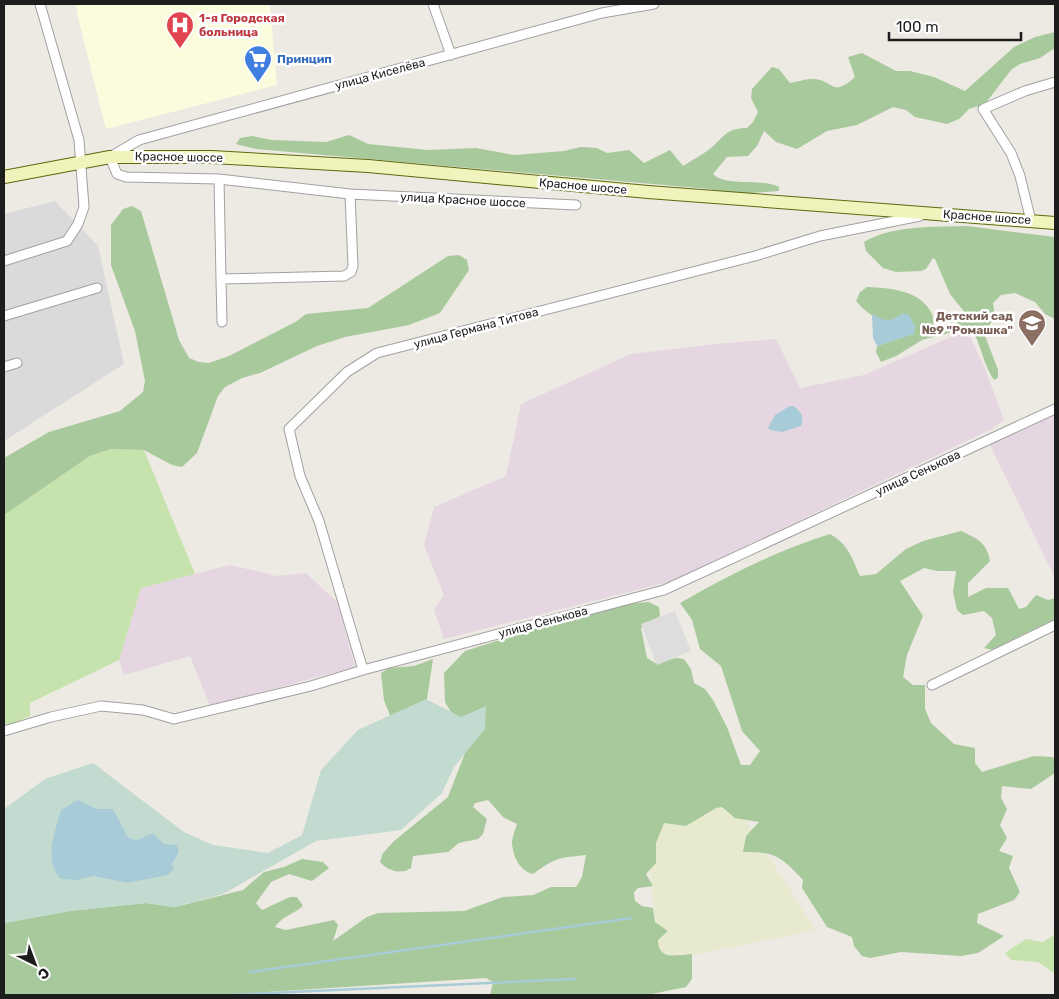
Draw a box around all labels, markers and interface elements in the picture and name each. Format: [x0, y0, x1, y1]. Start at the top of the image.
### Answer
hospital icon: 1-я Городская больница [165, 10, 195, 49]
scale bar [889, 10, 1022, 42]
place label: 1-я Городская больница [199, 11, 285, 39]
text: 100 m [896, 18, 938, 36]
supermarket icon: Принцип [243, 44, 273, 83]
place label: Принцип [277, 52, 332, 66]
street label: улица Киселёва [333, 55, 427, 93]
street label: Красное шоссе [135, 149, 224, 165]
street label: Красное шоссе [538, 175, 628, 197]
street label: улица Красное шоссе [400, 190, 526, 210]
street label: Красное шоссе [942, 207, 1032, 227]
street label: улица Германа Титова [412, 305, 540, 351]
school or university icon: Детский сад №9 "Ромашка" [1017, 308, 1047, 347]
place label: Детский сад №9 "Ромашка" [922, 309, 1013, 337]
street label: улица Сенькова [873, 447, 963, 499]
street label: улица Сенькова [497, 603, 589, 641]
north arrow [10, 939, 60, 989]
text: С [34, 964, 53, 983]

